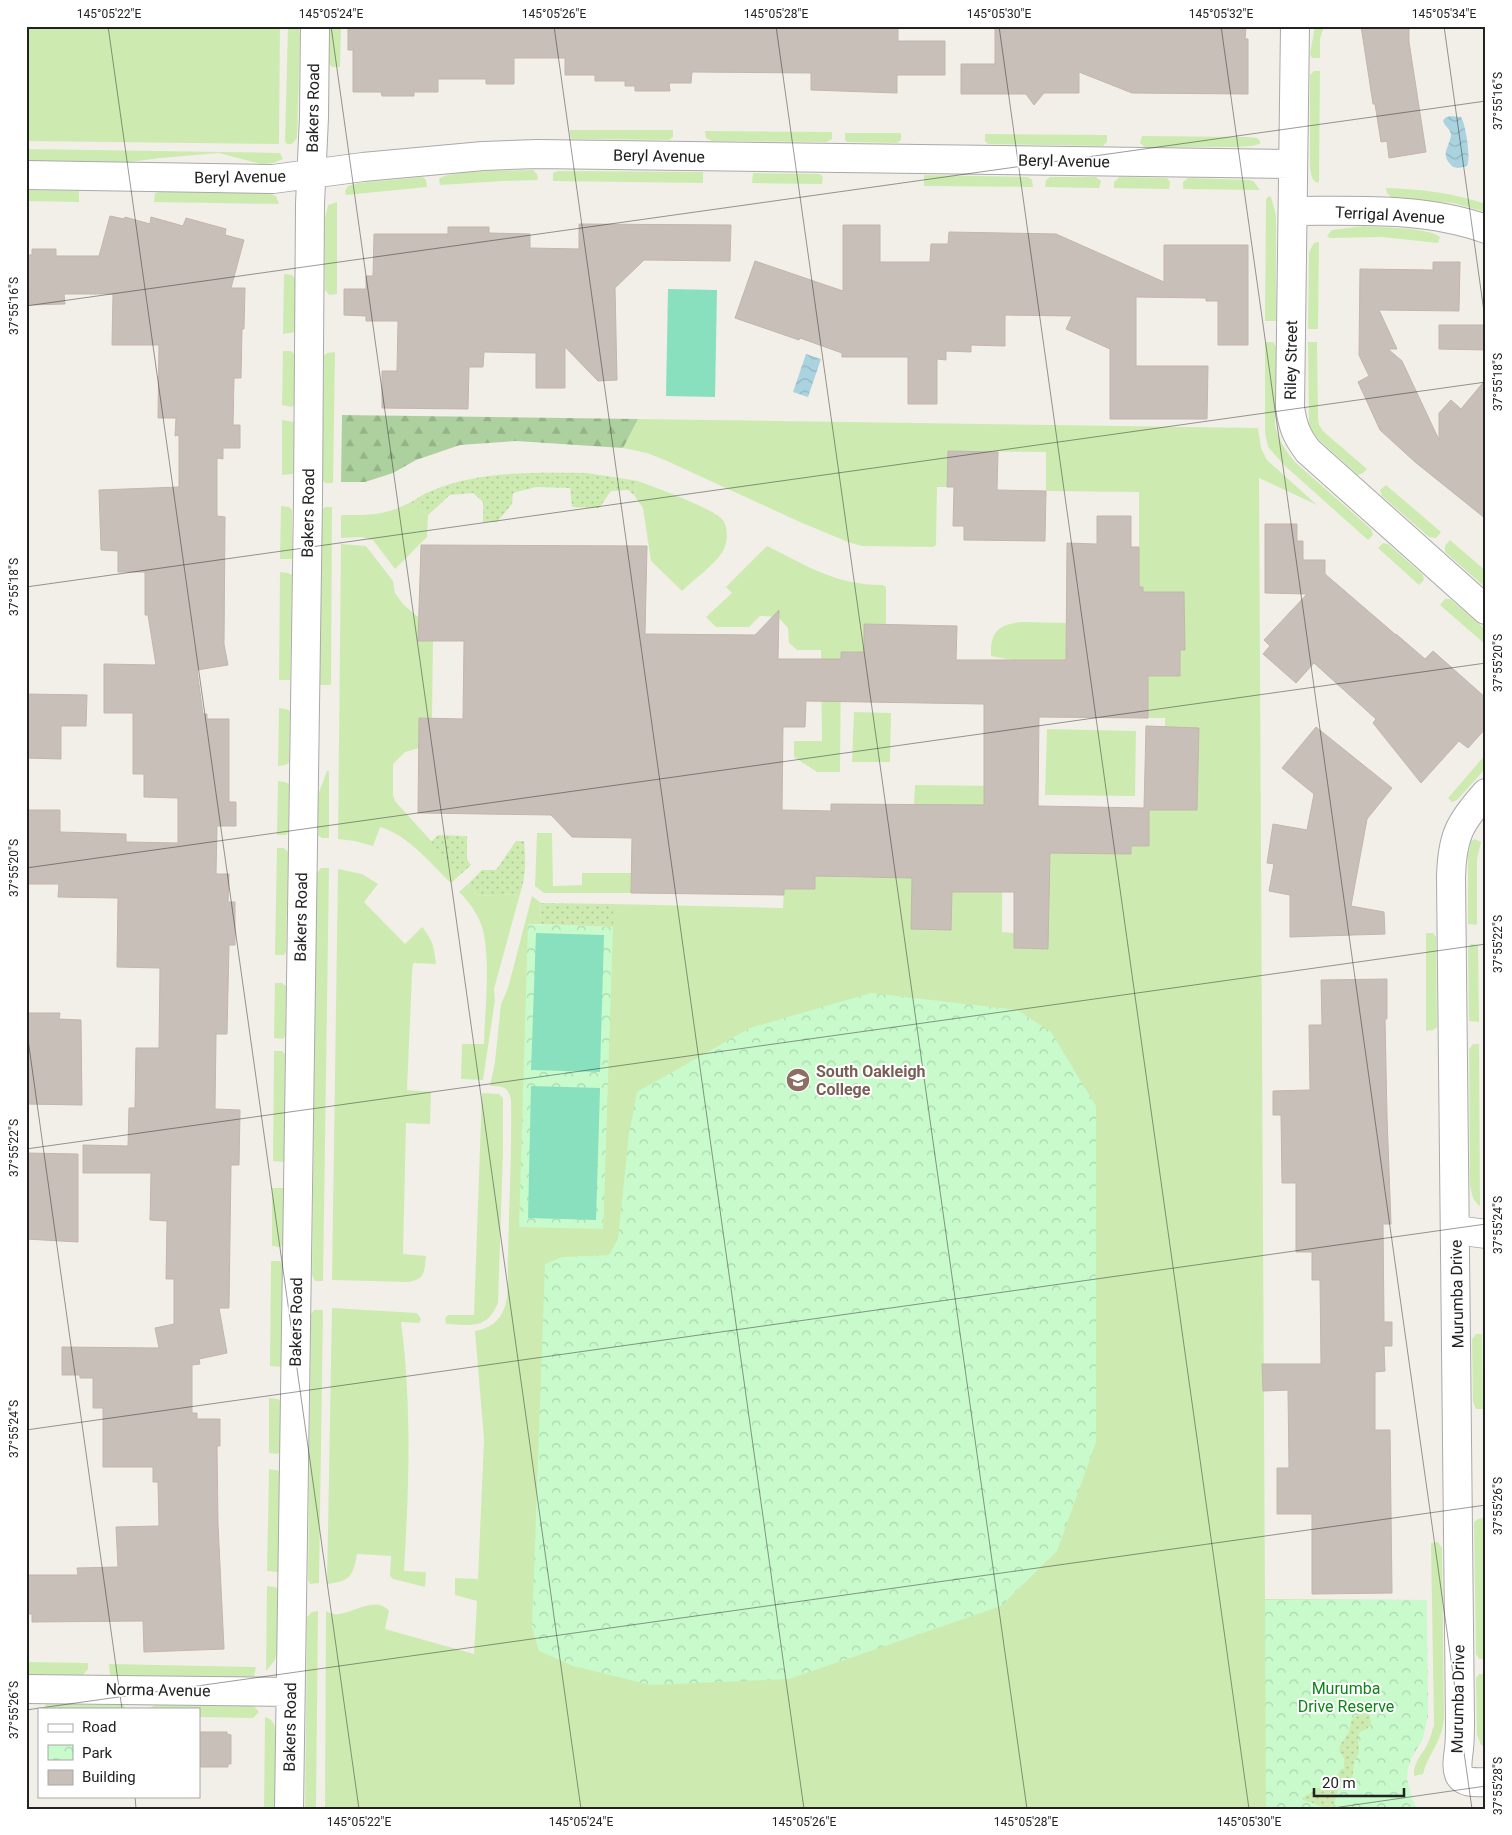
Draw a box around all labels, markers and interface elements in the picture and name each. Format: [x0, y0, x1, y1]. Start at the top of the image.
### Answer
text: 145°05'22"E [77, 7, 141, 21]
text: 145°05'24"E [299, 7, 363, 21]
text: 145°05'26"E [522, 7, 586, 21]
text: 145°05'28"E [744, 7, 808, 21]
text: 145°05'30"E [967, 7, 1031, 21]
text: 145°05'32"E [1189, 7, 1253, 21]
text: 145°05'34"E [1412, 7, 1476, 21]
street label: Bakers Road [303, 63, 323, 153]
text: 37°55'16"S [1491, 72, 1505, 130]
street label: Beryl Avenue [613, 146, 705, 166]
street label: Beryl Avenue [1018, 151, 1110, 171]
street label: Beryl Avenue [194, 167, 286, 187]
street label: Terrigal Avenue [1335, 203, 1445, 227]
text: 37°55'16"S [7, 277, 21, 335]
street label: Riley Street [1281, 320, 1301, 400]
text: 37°55'18"S [1491, 353, 1505, 411]
street label: Bakers Road [298, 468, 318, 558]
text: 37°55'18"S [7, 558, 21, 616]
text: 37°55'20"S [1491, 634, 1505, 692]
text: 37°55'20"S [7, 839, 21, 897]
street label: Bakers Road [291, 872, 311, 962]
text: 37°55'22"S [1491, 915, 1505, 973]
place label: South Oakleigh College [816, 1062, 926, 1099]
school or university icon: South Oakleigh College [785, 1067, 811, 1093]
text: 37°55'22"S [7, 1119, 21, 1177]
text: 37°55'24"S [1491, 1196, 1505, 1254]
street label: Murumba Drive [1447, 1240, 1467, 1348]
street label: Bakers Road [286, 1277, 306, 1367]
text: 37°55'24"S [7, 1400, 21, 1458]
text: 37°55'26"S [1491, 1477, 1505, 1535]
street label: Murumba Drive [1448, 1645, 1468, 1753]
park label: Murumba Drive Reserve [1298, 1679, 1394, 1716]
street label: Norma Avenue [105, 1680, 211, 1700]
text: 37°55'26"S [7, 1681, 21, 1739]
street label: Bakers Road [280, 1682, 300, 1772]
legend [38, 1708, 200, 1798]
text: Road [82, 1718, 116, 1736]
text: Park [82, 1744, 113, 1762]
text: 37°55'28"S [1491, 1757, 1505, 1815]
scale bar [1314, 1765, 1404, 1797]
text: Building [82, 1768, 136, 1786]
text: 20 m [1322, 1774, 1356, 1792]
text: 145°05'22"E [327, 1815, 391, 1829]
text: 145°05'24"E [549, 1815, 613, 1829]
text: 145°05'26"E [772, 1815, 836, 1829]
text: 145°05'28"E [994, 1815, 1058, 1829]
text: 145°05'30"E [1217, 1815, 1281, 1829]

